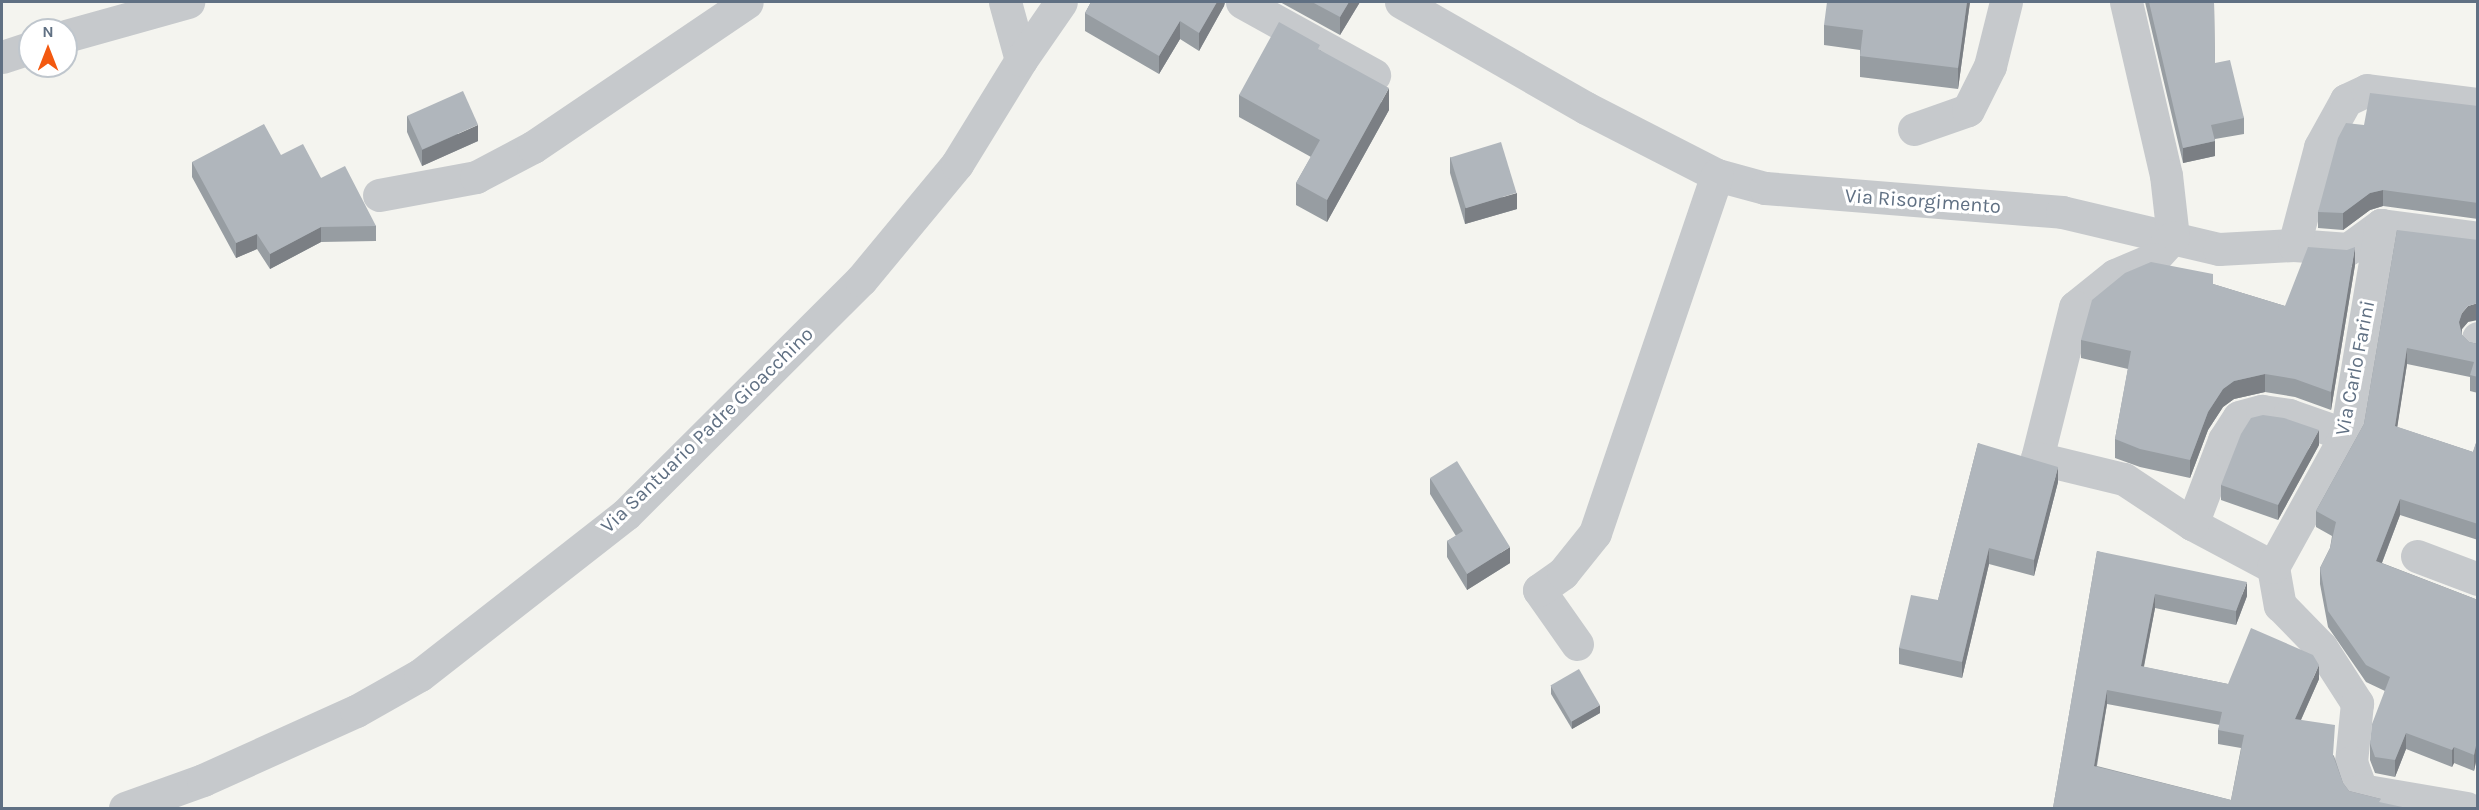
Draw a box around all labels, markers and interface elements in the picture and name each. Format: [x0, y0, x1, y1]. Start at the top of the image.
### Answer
north arrow [18, 18, 78, 78]
text: N [42, 22, 54, 41]
street label: Via Risorgimento [1844, 184, 2002, 218]
street label: Via Carlo Farini [2330, 298, 2380, 438]
street label: Via Santuario Padre Gioacchino [596, 322, 818, 538]

